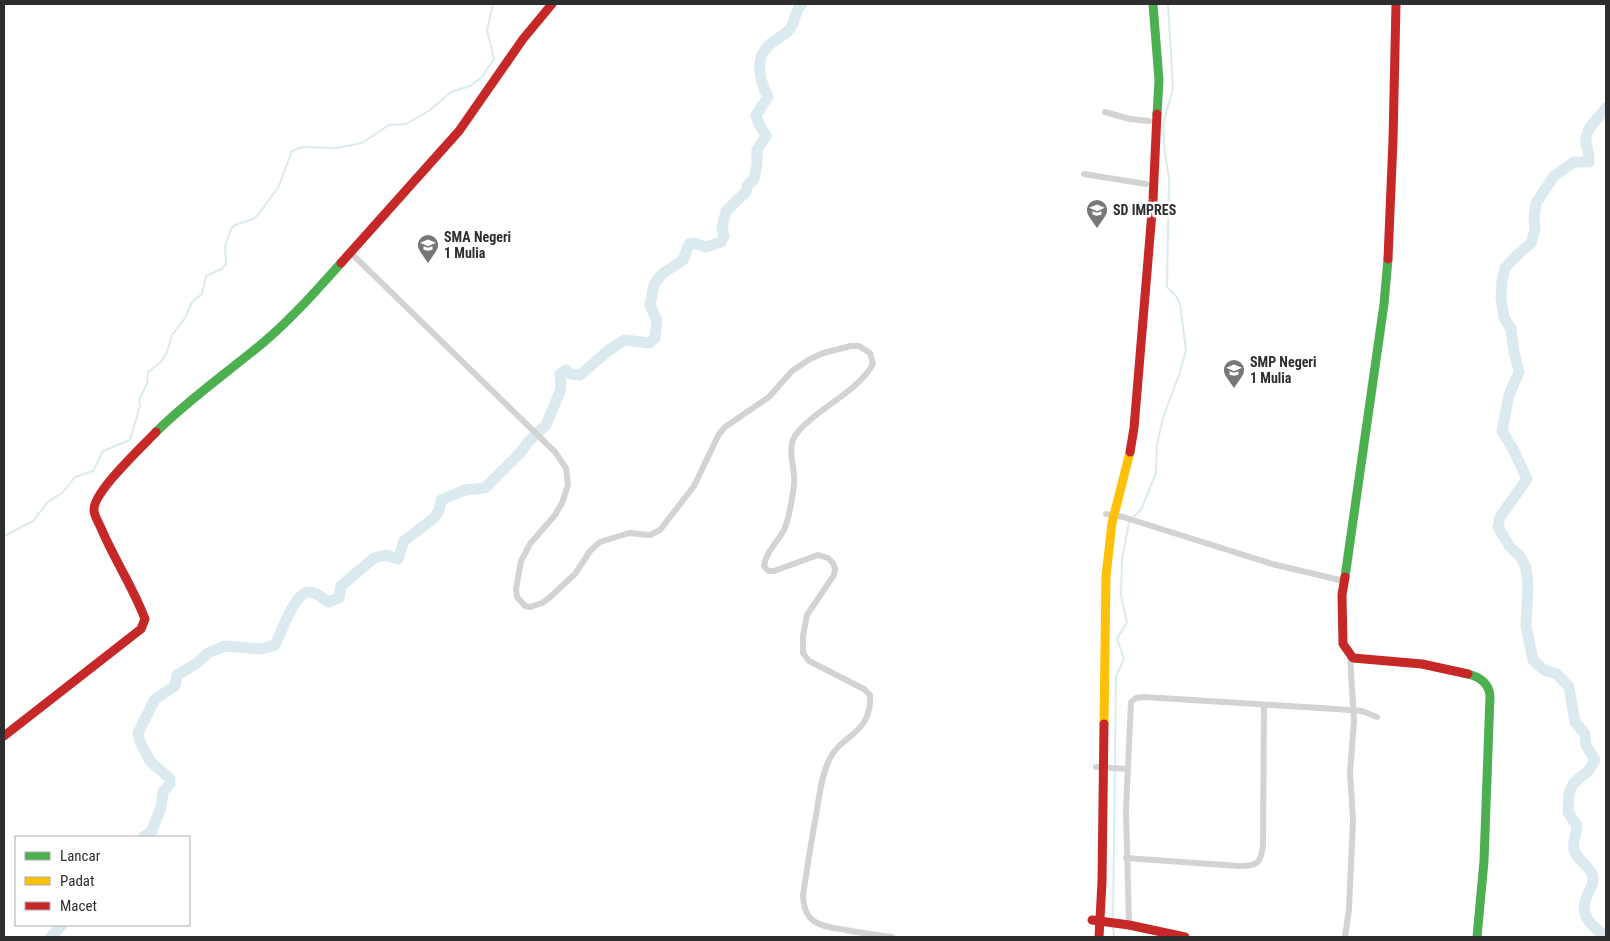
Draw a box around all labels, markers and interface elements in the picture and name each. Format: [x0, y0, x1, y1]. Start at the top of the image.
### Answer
school or university icon: SD IMPRES [1085, 198, 1109, 229]
place label: SD IMPRES [1113, 202, 1177, 218]
place label: SMA Negeri 1 Mulia [444, 229, 511, 261]
school or university icon: SMA Negeri 1 Mulia [416, 233, 440, 264]
place label: SMP Negeri 1 Mulia [1250, 354, 1317, 386]
school or university icon: SMP Negeri 1 Mulia [1222, 358, 1246, 389]
legend [15, 836, 190, 926]
text: Lancar [60, 847, 101, 865]
text: Padat [60, 872, 94, 890]
text: Macet [60, 897, 97, 915]

